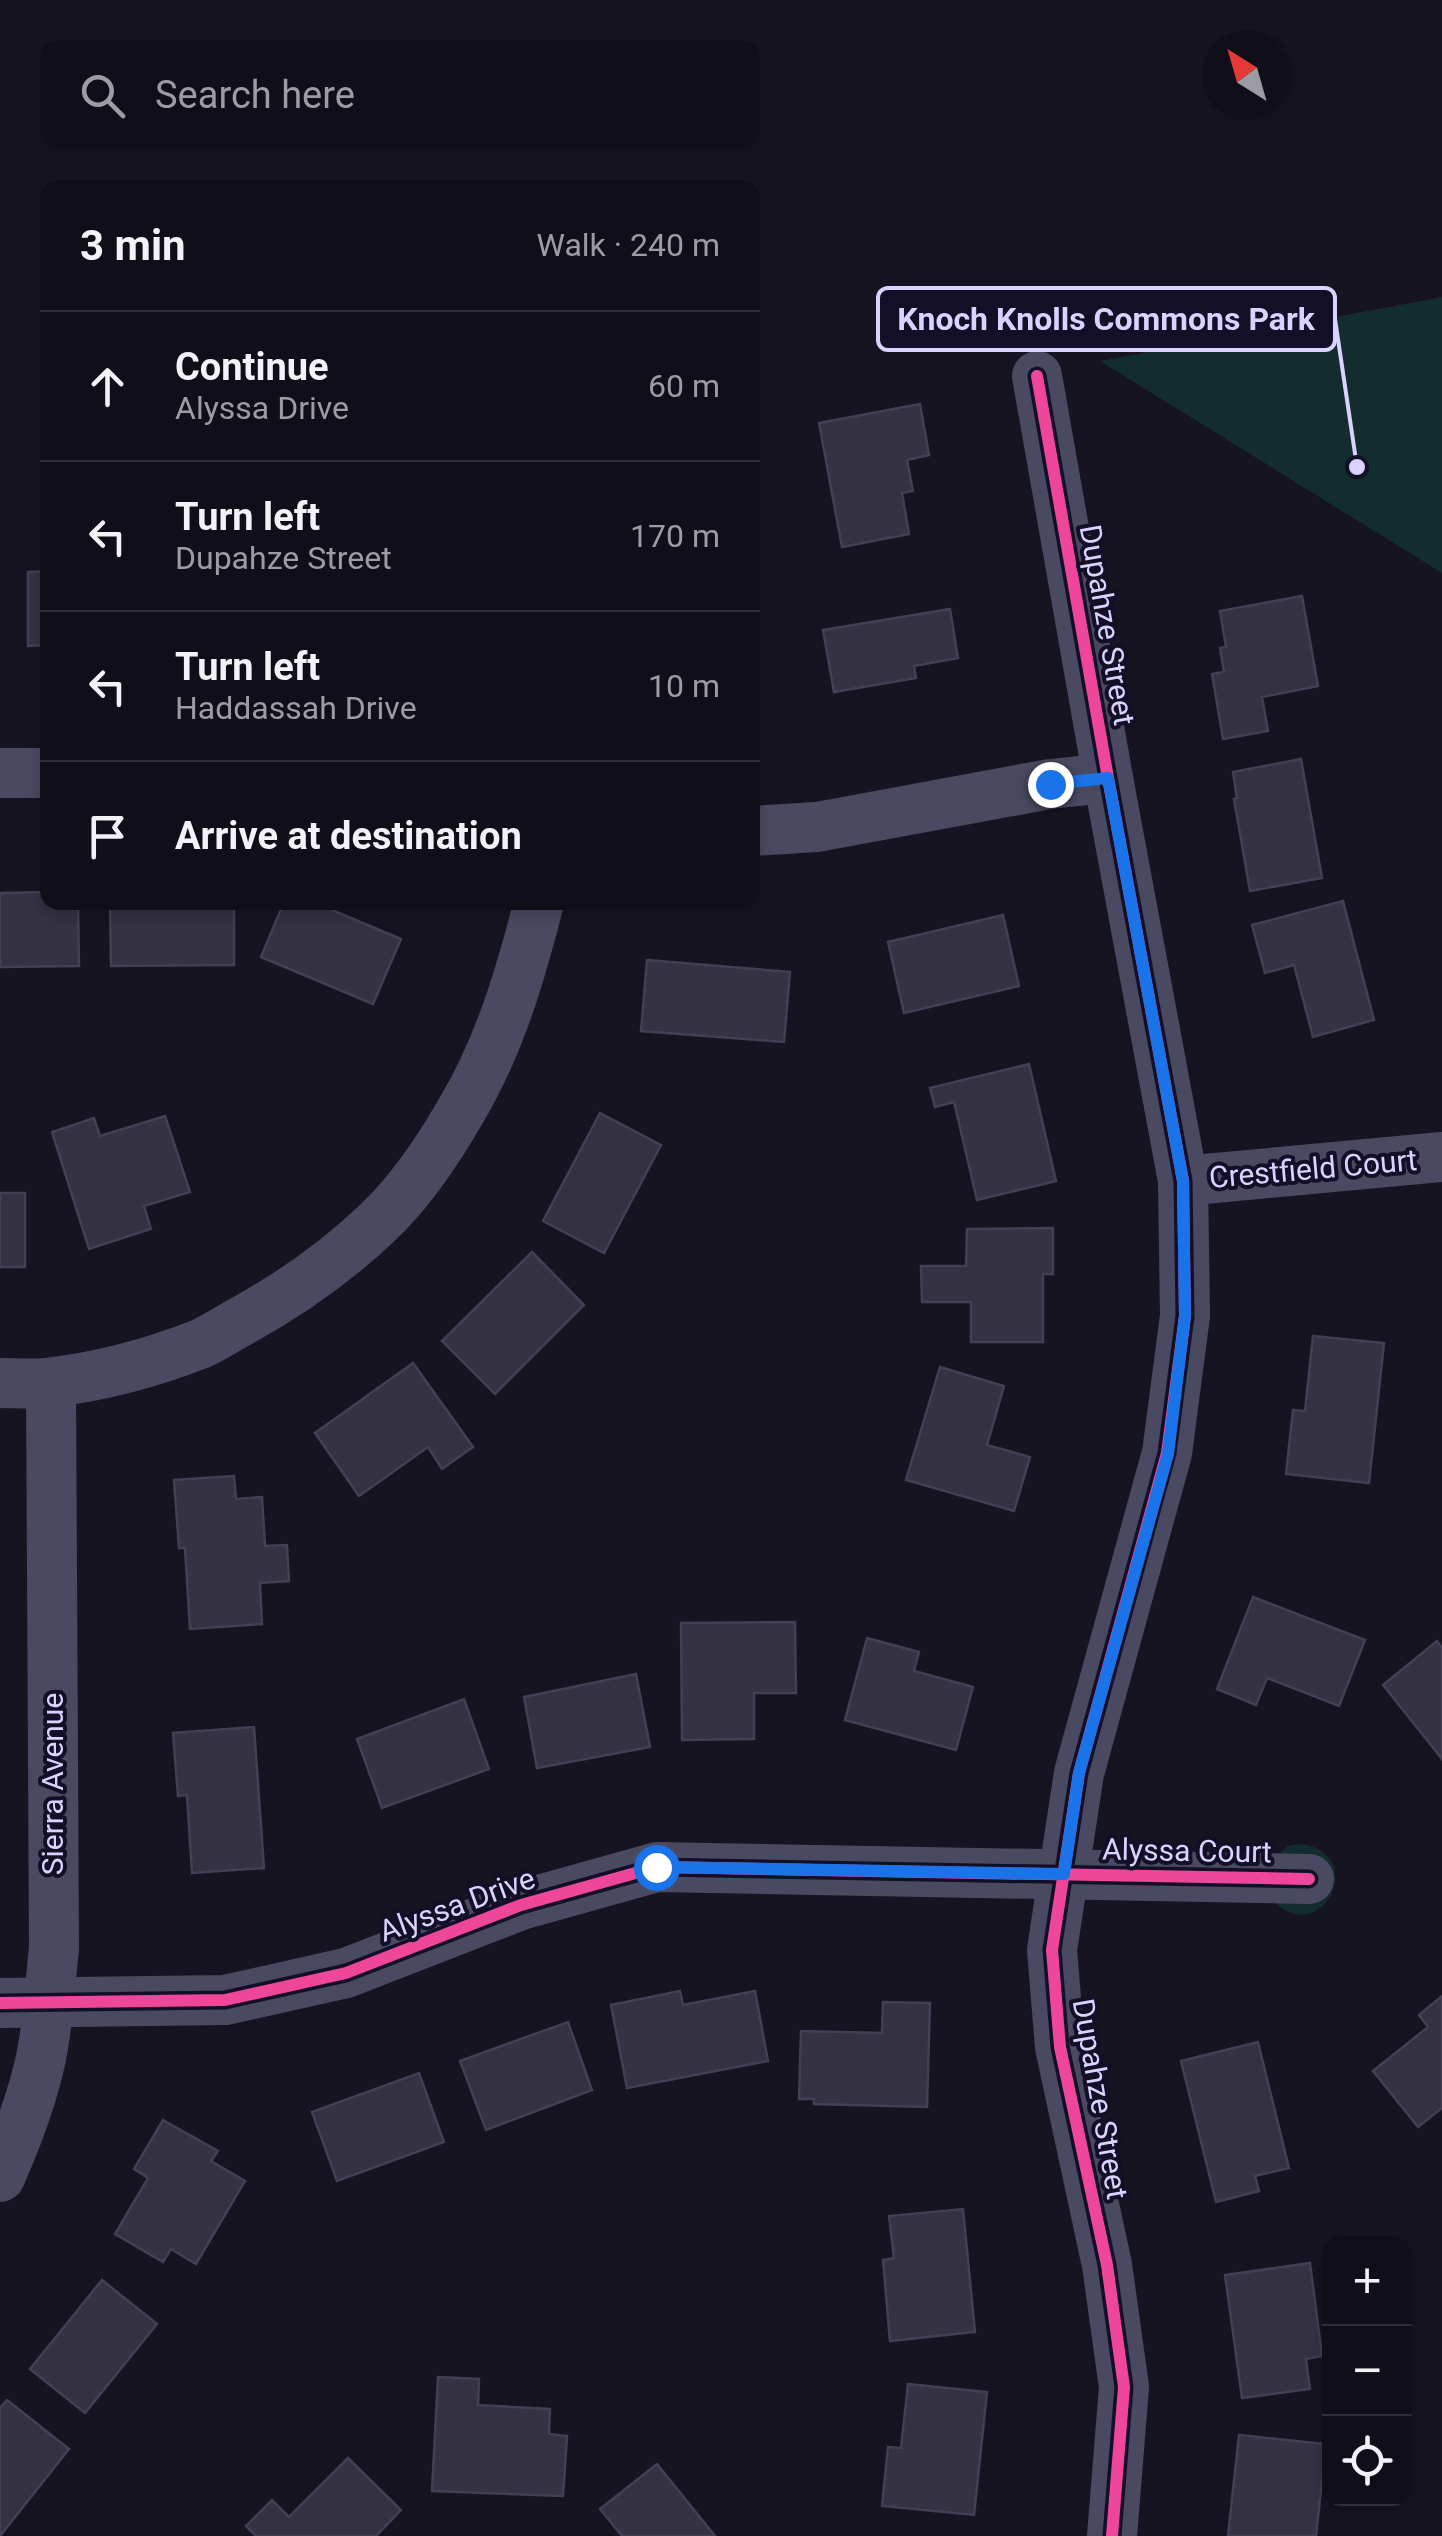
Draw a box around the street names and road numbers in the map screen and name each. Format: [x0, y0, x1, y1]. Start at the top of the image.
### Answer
street label: Dupahze Street [1073, 522, 1142, 728]
street label: Crestfield Court [1207, 1142, 1418, 1195]
street label: Sierra Avenue [35, 1693, 70, 1875]
street label: Alyssa Court [1102, 1832, 1272, 1869]
street label: Alyssa Drive [374, 1860, 539, 1949]
street label: Dupahze Street [1066, 1996, 1135, 2202]

